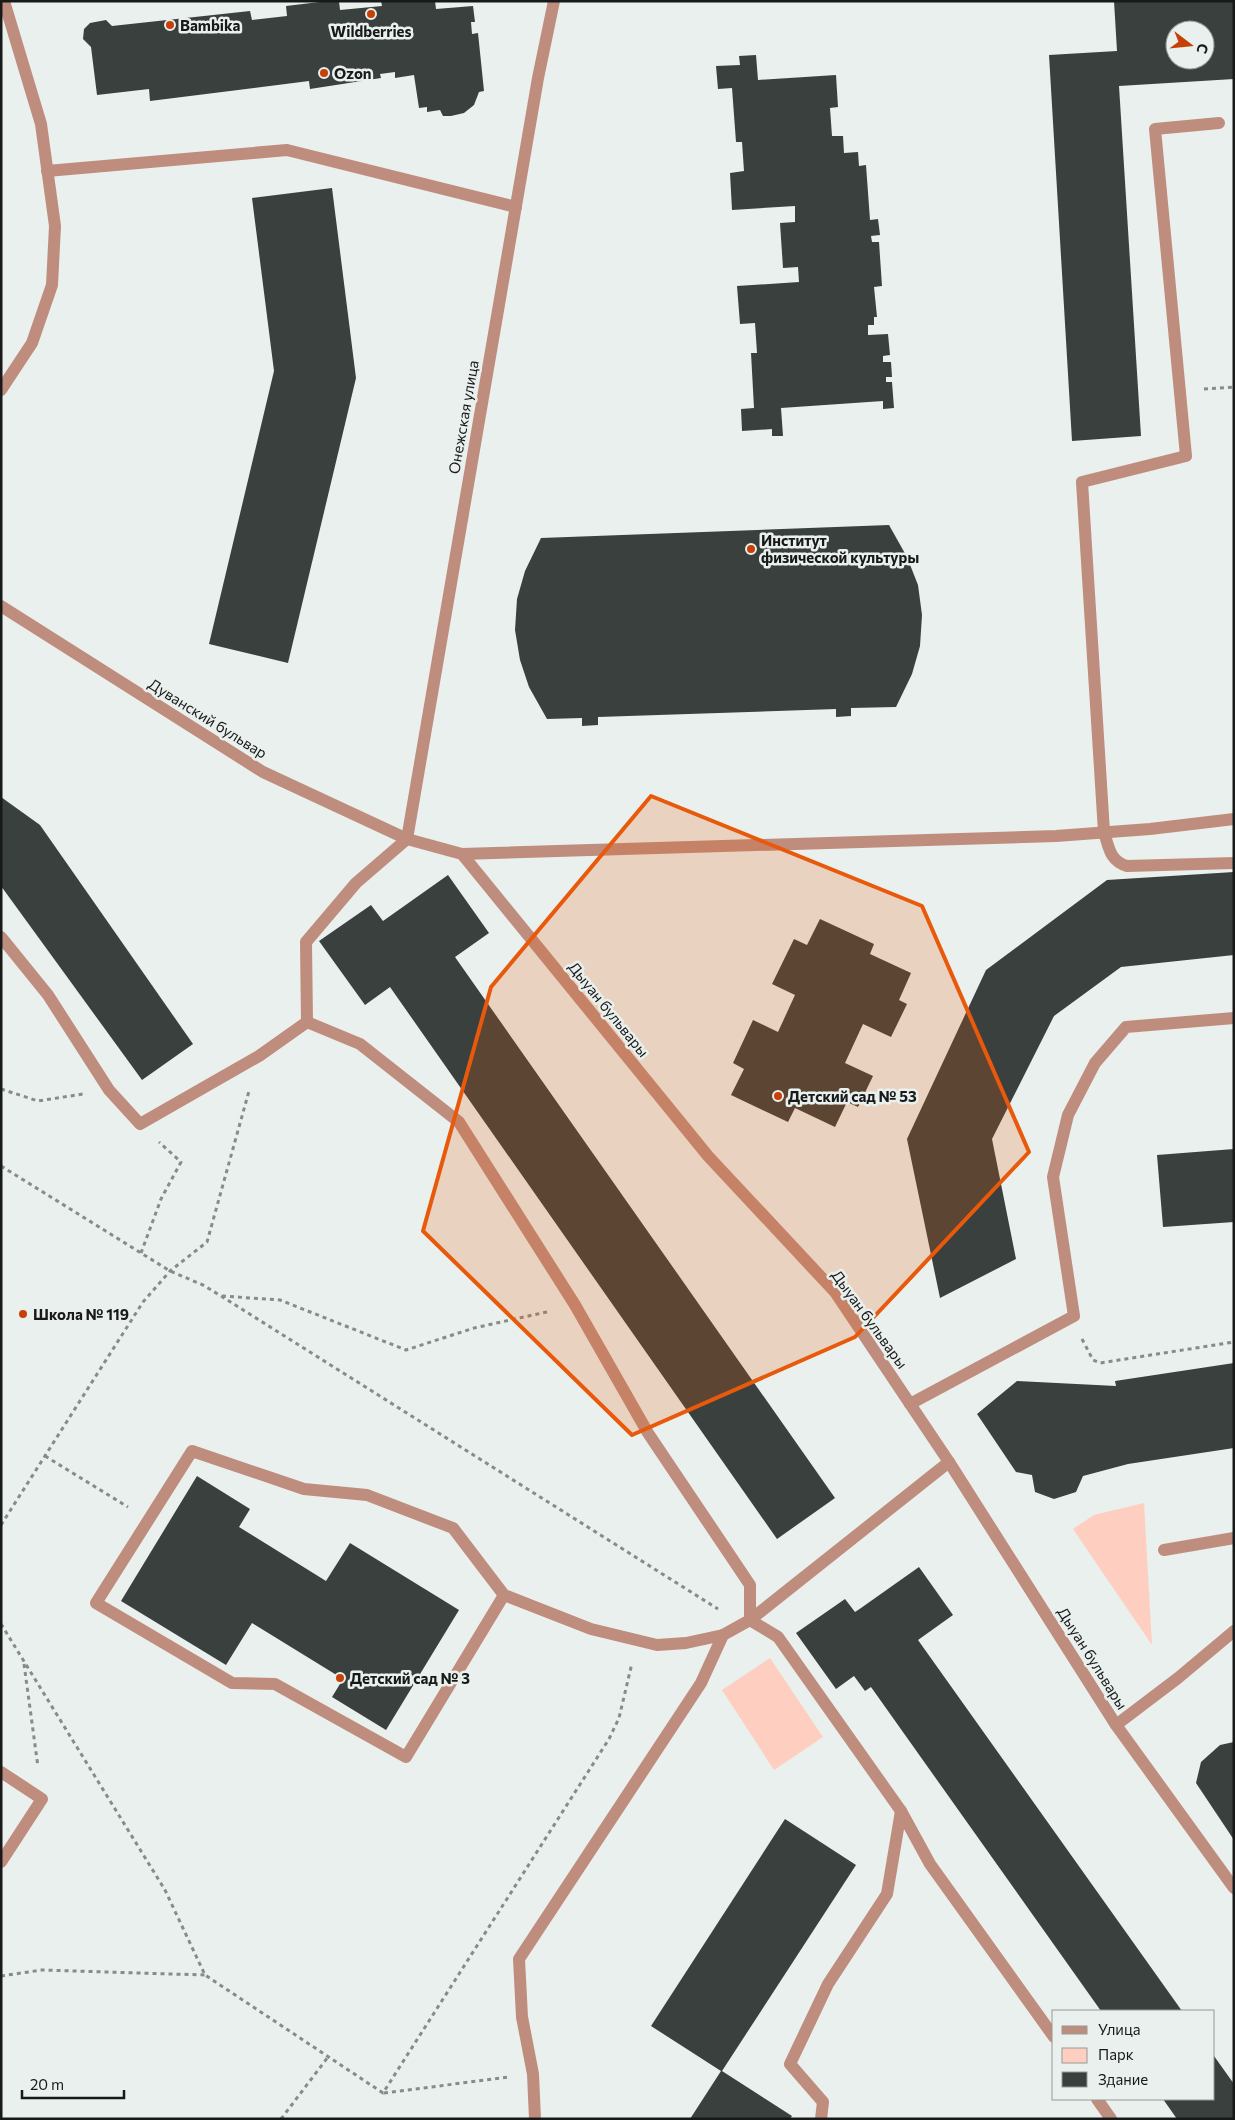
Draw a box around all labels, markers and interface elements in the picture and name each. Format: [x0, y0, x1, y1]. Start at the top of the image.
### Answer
marker: Wildberries [365, 8, 377, 20]
place label: Bambika [180, 16, 241, 34]
marker: Bambika [164, 19, 176, 31]
north arrow [1165, 20, 1215, 70]
place label: Wildberries [331, 22, 411, 40]
text: С [1193, 42, 1212, 56]
place label: Ozon [334, 64, 372, 82]
marker: Ozon [318, 67, 330, 79]
street label: Онежская улица [444, 359, 482, 475]
place label: Институт физической культуры [761, 531, 919, 566]
marker: Институт физической культуры [745, 543, 757, 555]
street label: Дуванский бульвар [145, 674, 271, 762]
street label: Дыуан бульвары [565, 958, 653, 1060]
place label: Детский сад № 53 [788, 1087, 917, 1105]
marker: Детский сад № 53 [772, 1090, 784, 1102]
street label: Дыуан бульвары [828, 1266, 912, 1372]
place label: Школа № 119 [33, 1305, 129, 1323]
marker: Школа № 119 [17, 1308, 29, 1320]
street label: Дыуан бульвары [1054, 1604, 1132, 1712]
place label: Детский сад № 3 [350, 1669, 470, 1687]
marker: Детский сад № 3 [334, 1672, 346, 1684]
legend [1052, 2010, 1215, 2100]
text: Улица [1098, 2020, 1140, 2038]
text: Парк [1098, 2045, 1134, 2063]
scale bar [22, 2068, 125, 2100]
text: Здание [1098, 2070, 1148, 2088]
text: 20 m [30, 2075, 64, 2093]

